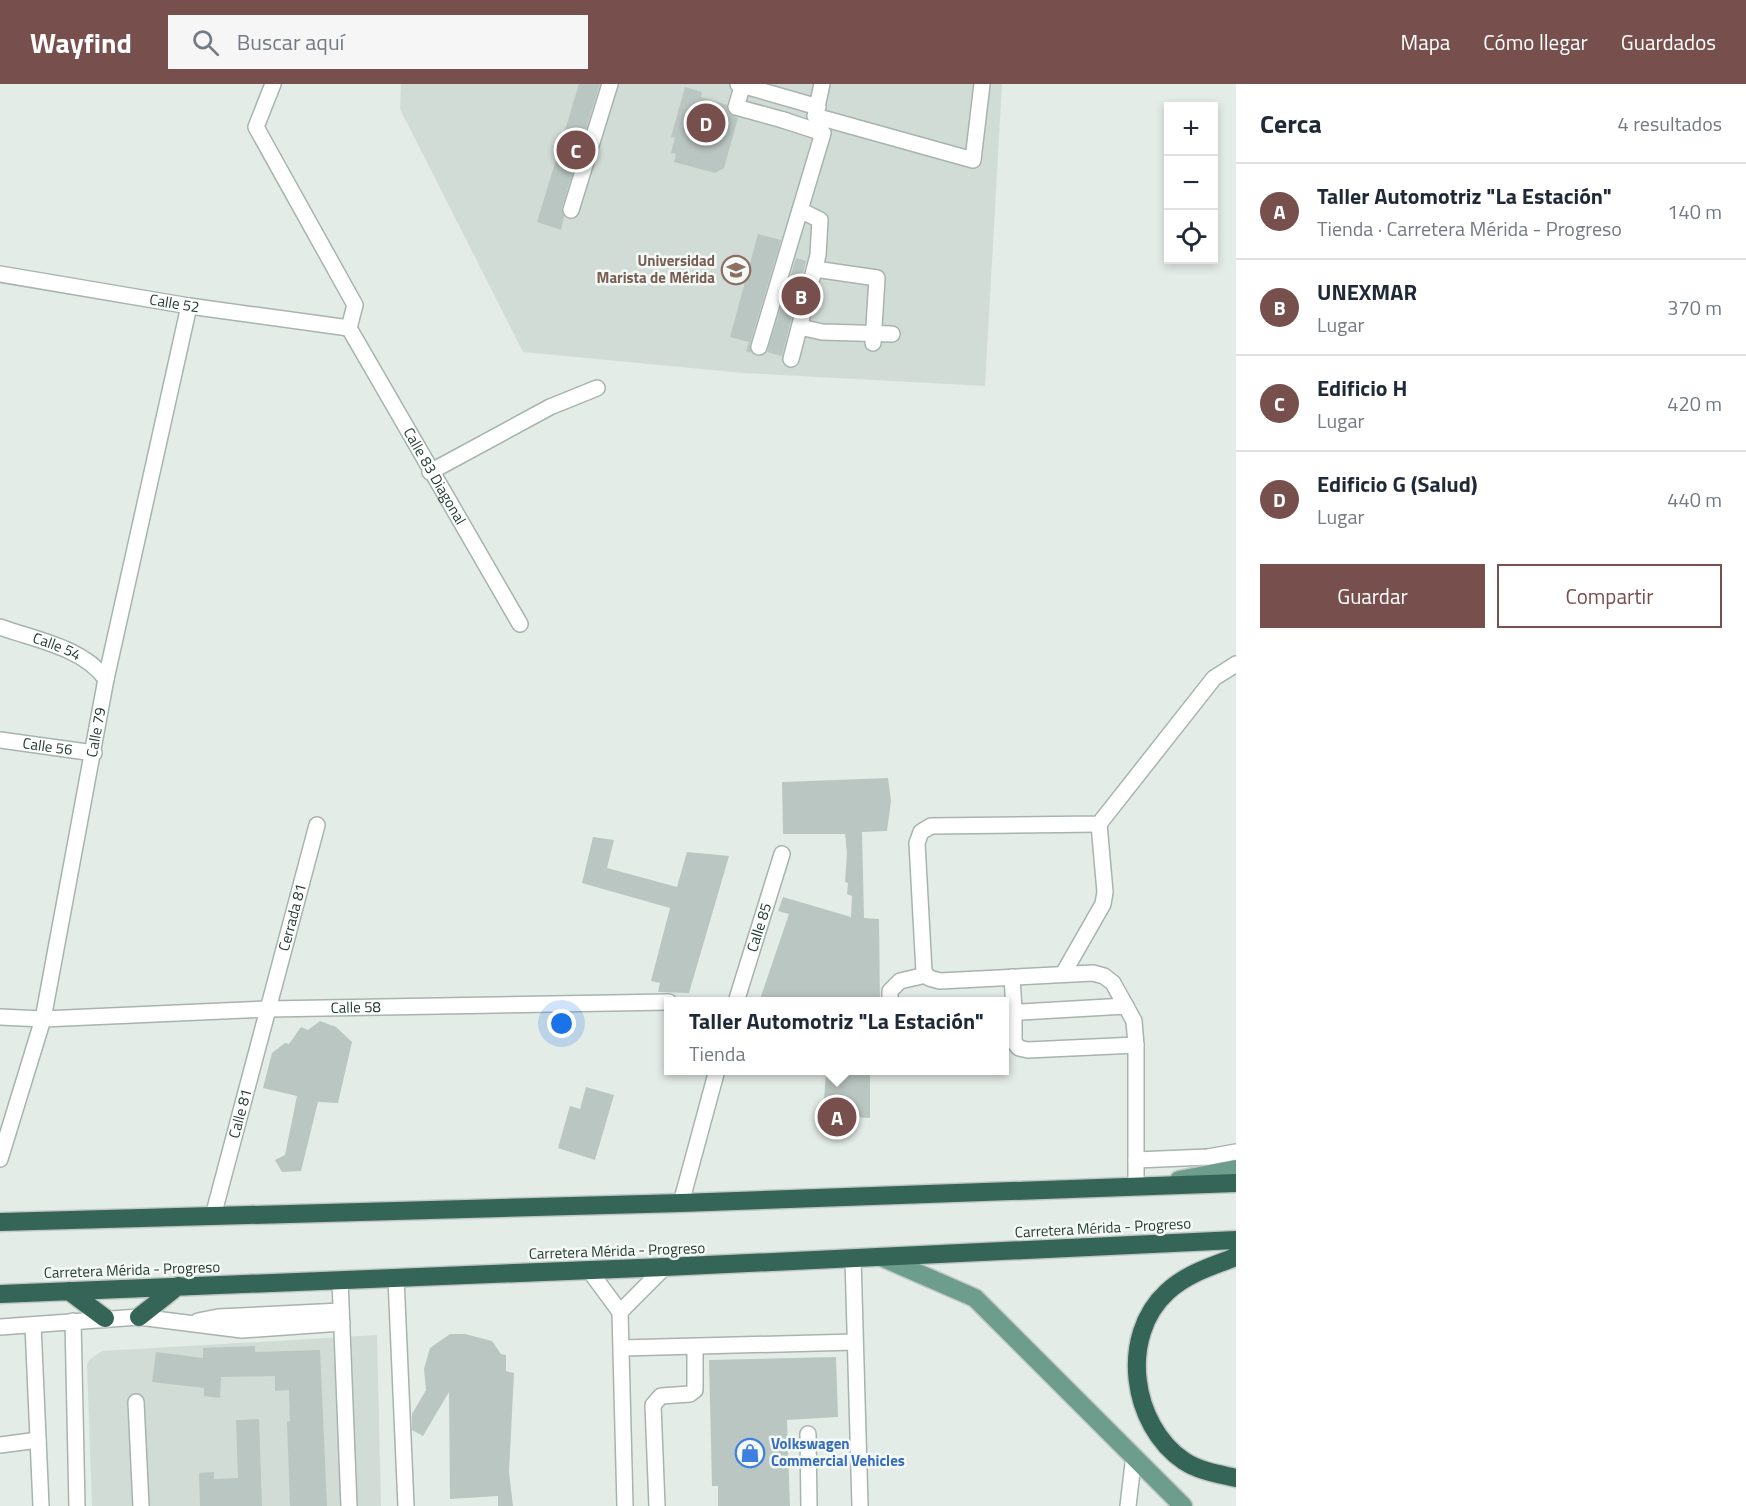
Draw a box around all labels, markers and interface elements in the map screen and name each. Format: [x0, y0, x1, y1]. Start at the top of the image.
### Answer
search box [168, 15, 588, 69]
text: Wayfind [30, 21, 132, 64]
text: Buscar aquí [237, 25, 344, 59]
icon: search [189, 26, 222, 59]
text: Mapa [1401, 26, 1450, 58]
text: Cómo llegar [1483, 26, 1588, 58]
text: Guardados [1621, 26, 1716, 58]
pin: D [686, 100, 726, 146]
map controls [1164, 102, 1218, 264]
button: + [1164, 102, 1218, 156]
text: Cerca [1260, 104, 1322, 143]
text: 4 resultados [1618, 108, 1722, 139]
pin: C [556, 128, 596, 172]
button: − [1164, 156, 1218, 210]
text: Taller Automotriz "La Estación" [1317, 179, 1612, 213]
text: A [1273, 196, 1286, 227]
text: 140 m [1667, 196, 1722, 227]
button: locate [1164, 210, 1218, 264]
text: Tienda · Carretera Mérida - Progreso [1317, 213, 1622, 244]
place label: Universidad Marista de Mérida [597, 249, 715, 289]
school or university icon: Universidad Marista de Mérida [720, 254, 752, 286]
pin: B [782, 274, 820, 318]
text: UNEXMAR [1317, 275, 1417, 309]
street label: Calle 52 [148, 288, 201, 318]
text: B [1273, 292, 1286, 323]
text: 370 m [1667, 292, 1722, 323]
text: Lugar [1317, 309, 1364, 340]
text: Edificio H [1317, 371, 1407, 405]
text: C [1274, 388, 1285, 419]
text: 420 m [1667, 388, 1722, 419]
text: Lugar [1317, 405, 1364, 436]
street label: Calle 83 Diagonal [398, 423, 472, 529]
text: Edificio G (Salud) [1317, 467, 1478, 501]
text: D [1273, 484, 1286, 515]
text: 440 m [1667, 484, 1722, 515]
text: Lugar [1317, 501, 1364, 532]
button: Guardar [1260, 564, 1485, 628]
button: Compartir [1497, 564, 1722, 628]
street label: Calle 54 [30, 626, 86, 666]
street label: Calle 79 [80, 705, 112, 759]
street label: Calle 56 [21, 731, 74, 761]
street label: Cerrada 81 [272, 881, 312, 954]
street label: Calle 85 [740, 900, 777, 955]
street label: Calle 58 [330, 995, 381, 1019]
popup [664, 997, 1009, 1075]
text: Taller Automotriz "La Estación" [689, 1004, 984, 1038]
your location [547, 1009, 576, 1038]
text: Tienda [689, 1038, 745, 1069]
street label: Calle 81 [222, 1086, 257, 1141]
pin: A [818, 1094, 856, 1140]
street label: Carretera Mérida - Progreso [1014, 1211, 1192, 1244]
street label: Carretera Mérida - Progreso [528, 1236, 706, 1265]
street label: Carretera Mérida - Progreso [43, 1255, 221, 1284]
place label: Volkswagen Commercial Vehicles [771, 1432, 905, 1472]
shop icon: Volkswagen Commercial Vehicles [734, 1437, 766, 1469]

